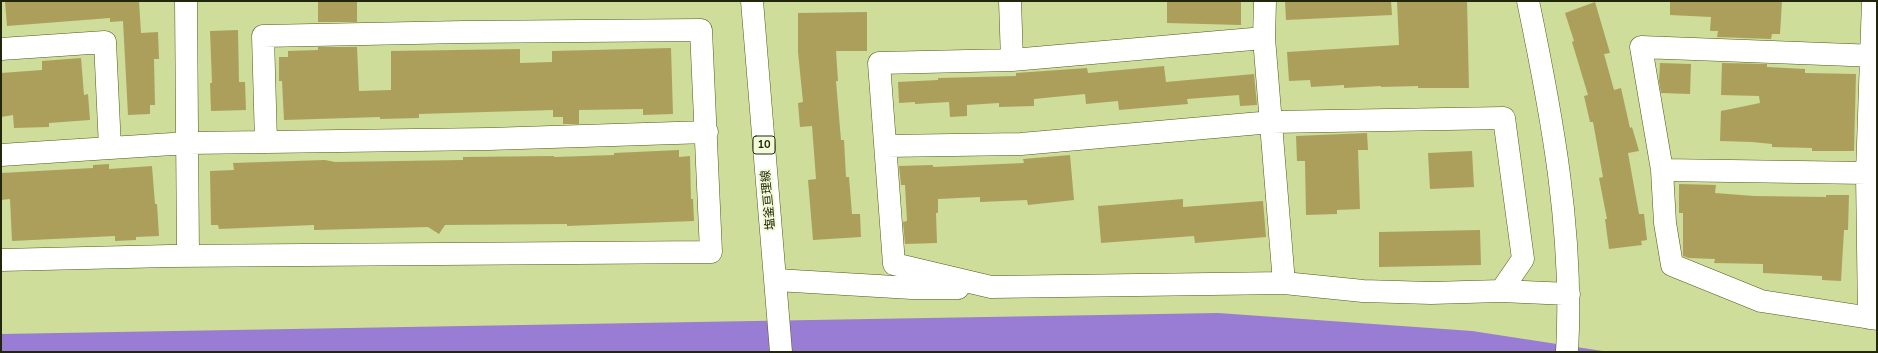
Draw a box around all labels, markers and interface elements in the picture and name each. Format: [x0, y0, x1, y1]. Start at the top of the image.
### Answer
road number: 10 [753, 136, 775, 154]
street label: 塩釜亘理線 [759, 169, 779, 231]

